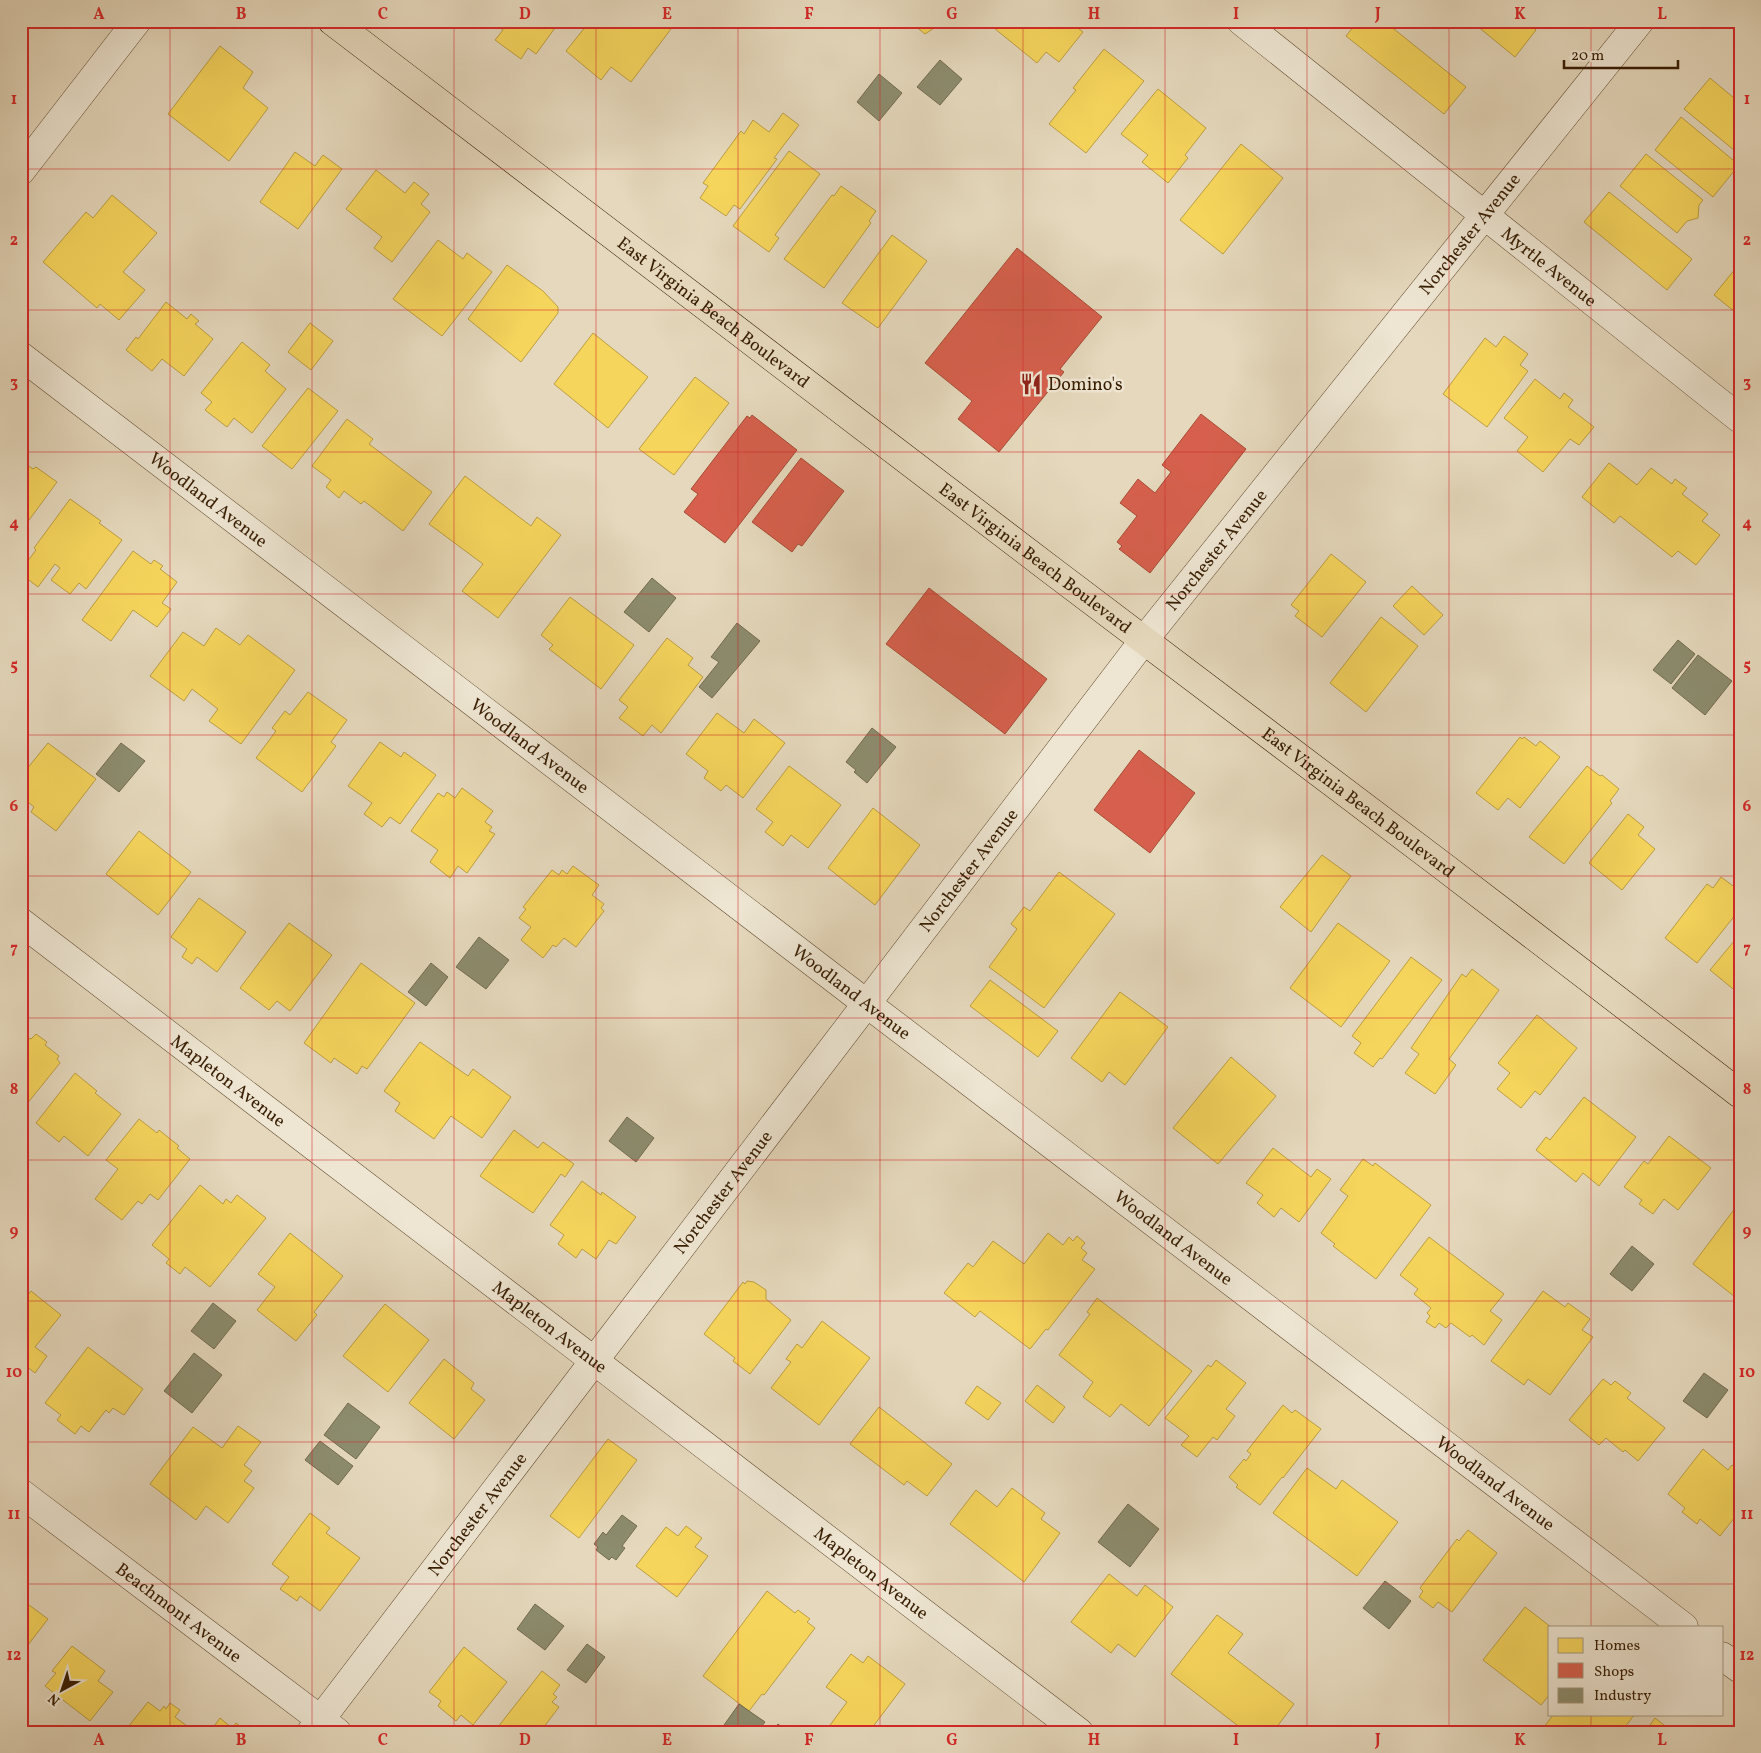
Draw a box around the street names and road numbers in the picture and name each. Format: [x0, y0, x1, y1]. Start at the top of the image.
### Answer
street label: Norchester Avenue [1414, 168, 1527, 301]
street label: Myrtle Avenue [1495, 222, 1601, 314]
street label: East Virginia Beach Boulevard [611, 232, 814, 395]
street label: Woodland Avenue [143, 447, 272, 554]
street label: East Virginia Beach Boulevard [933, 478, 1136, 641]
street label: Norchester Avenue [1161, 484, 1274, 617]
street label: Woodland Avenue [464, 693, 594, 800]
street label: East Virginia Beach Boulevard [1256, 722, 1459, 885]
street label: Norchester Avenue [914, 804, 1025, 938]
street label: Woodland Avenue [786, 939, 915, 1047]
street label: Mapleton Avenue [165, 1030, 290, 1134]
street label: Norchester Avenue [669, 1126, 779, 1260]
street label: Woodland Avenue [1108, 1185, 1237, 1292]
street label: Mapleton Avenue [486, 1276, 612, 1380]
street label: Woodland Avenue [1430, 1431, 1559, 1538]
street label: Norchester Avenue [423, 1448, 534, 1582]
street label: Mapleton Avenue [808, 1522, 933, 1626]
street label: Beachmont Avenue [110, 1558, 246, 1670]

